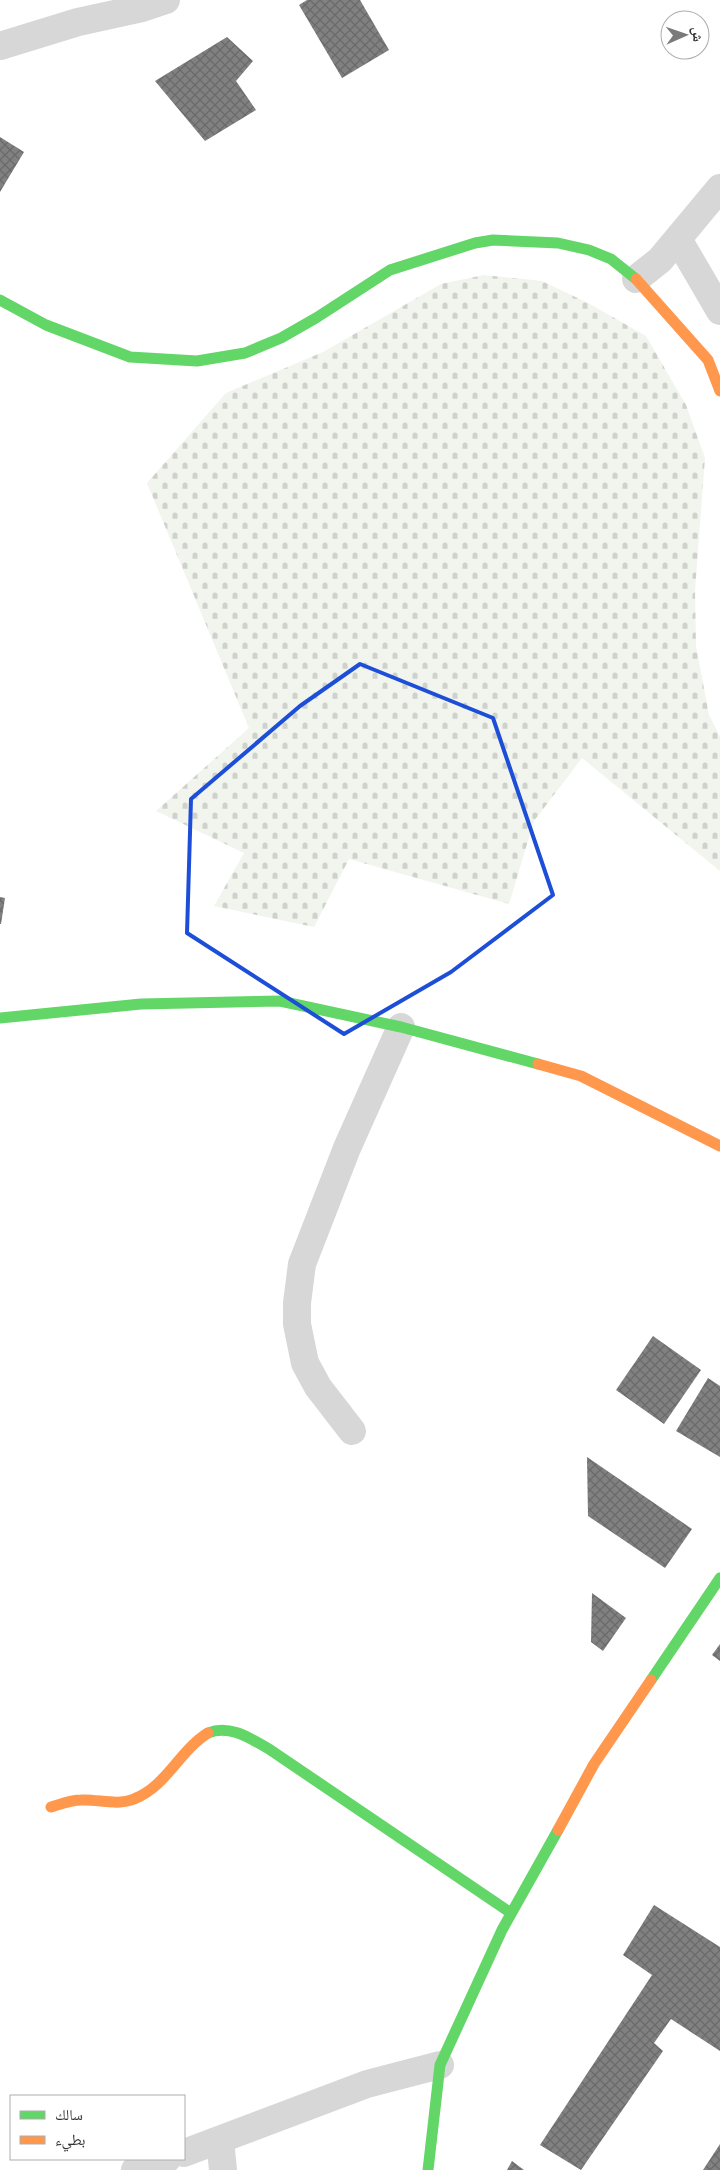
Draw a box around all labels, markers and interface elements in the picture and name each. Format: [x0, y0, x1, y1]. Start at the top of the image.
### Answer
north arrow [660, 10, 710, 60]
text: ش [689, 27, 707, 42]
legend [10, 2095, 185, 2160]
text: سالك [55, 2105, 83, 2124]
text: بطيء [55, 2130, 85, 2152]

